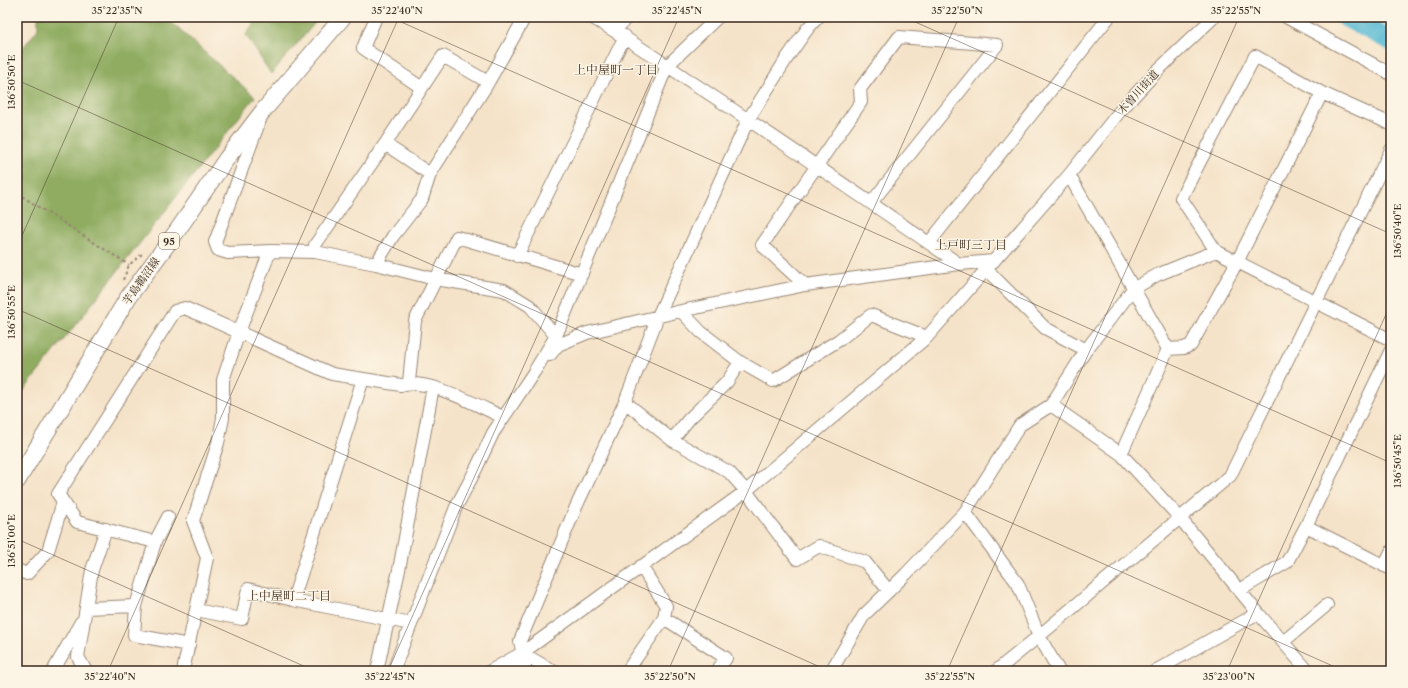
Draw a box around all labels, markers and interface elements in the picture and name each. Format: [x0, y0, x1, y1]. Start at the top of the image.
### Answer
text: 35°22'35"N [92, 4, 142, 17]
text: 35°22'40"N [371, 4, 423, 17]
text: 35°22'45"N [652, 4, 702, 17]
text: 35°22'50"N [931, 4, 983, 17]
text: 35°22'55"N [1211, 4, 1261, 17]
text: 136°50'50"E [5, 54, 18, 109]
district label: 上中屋町一丁目 [574, 62, 658, 77]
street label: 木曽川街道 [1114, 67, 1162, 117]
text: 136°50'40"E [1391, 203, 1404, 258]
road number: 95 [159, 233, 179, 249]
district label: 上戸町三丁目 [935, 237, 1007, 252]
street label: 芋島鵜沼線 [119, 254, 163, 308]
text: 136°50'55"E [5, 285, 18, 339]
text: 136°50'45"E [1391, 434, 1404, 488]
text: 136°51'00"E [5, 514, 18, 568]
district label: 上中屋町二丁目 [247, 588, 331, 603]
text: 35°22'40"N [84, 670, 136, 683]
text: 35°22'45"N [365, 670, 415, 683]
text: 35°22'50"N [644, 670, 696, 683]
text: 35°22'55"N [925, 670, 975, 683]
text: 35°23'00"N [1203, 670, 1255, 683]

